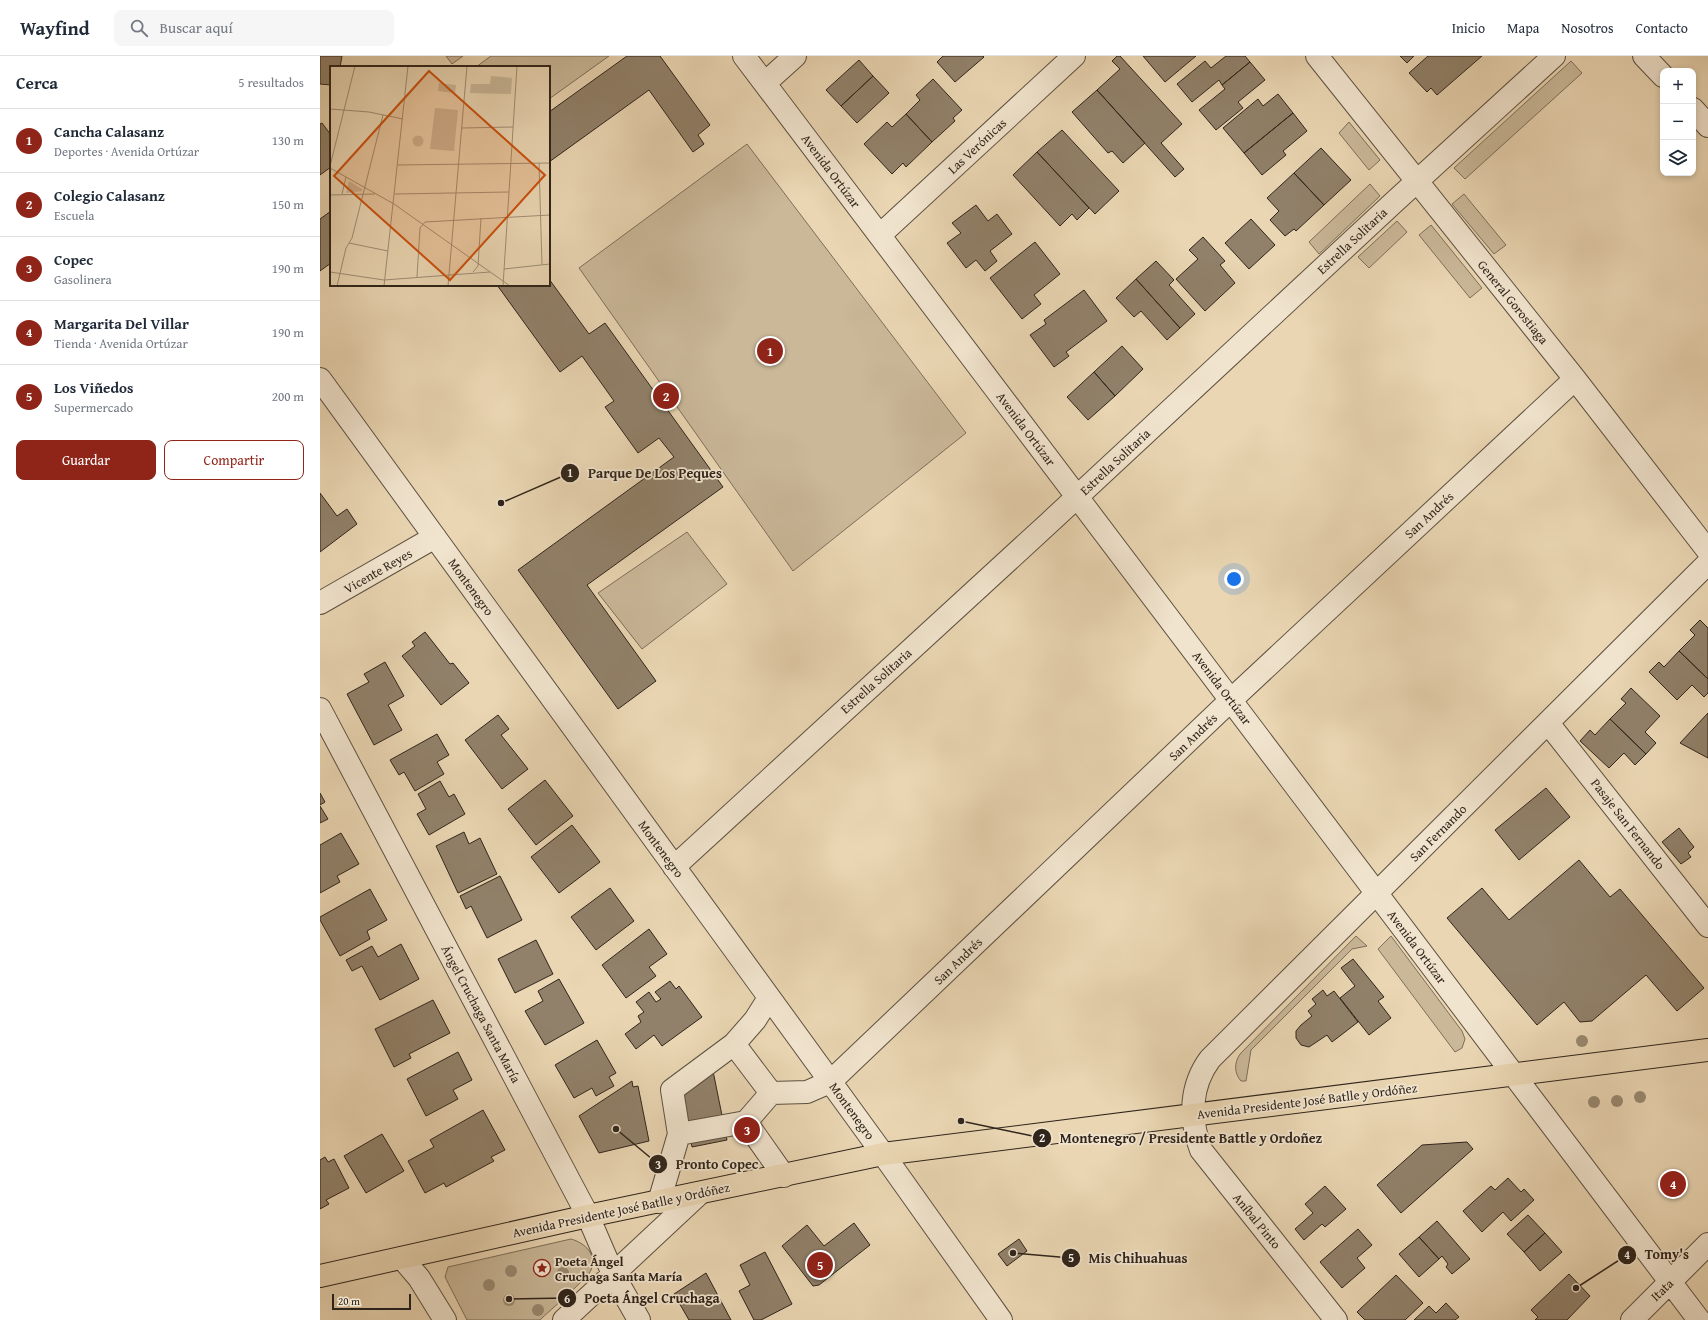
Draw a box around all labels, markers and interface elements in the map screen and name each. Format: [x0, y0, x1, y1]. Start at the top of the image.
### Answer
search box [114, 10, 394, 46]
text: Wayfind [20, 14, 90, 42]
icon: search [128, 17, 150, 39]
text: Buscar aquí [160, 17, 233, 38]
text: Inicio [1452, 18, 1485, 38]
text: Mapa [1507, 18, 1539, 38]
text: Nosotros [1561, 18, 1614, 38]
text: Contacto [1636, 18, 1688, 38]
inset map [330, 66, 550, 286]
map controls [1660, 68, 1696, 176]
button: + [1660, 68, 1696, 104]
text: Cerca [16, 70, 58, 95]
text: 5 resultados [238, 73, 304, 92]
button: − [1660, 104, 1696, 140]
street label: Las Verónicas [943, 114, 1011, 178]
text: Cancha Calasanz [54, 121, 164, 142]
street label: Avenida Ortúzar [797, 130, 866, 213]
text: 1 [26, 131, 32, 150]
text: 130 m [272, 131, 304, 150]
button: layers [1660, 140, 1696, 176]
text: Deportes · Avenida Ortúzar [54, 142, 199, 161]
text: Colegio Calasanz [54, 185, 165, 206]
text: 2 [26, 195, 32, 214]
text: 150 m [272, 195, 304, 214]
street label: Estrella Solitaria [1313, 203, 1392, 279]
text: Escuela [54, 206, 94, 225]
text: Copec [54, 249, 93, 270]
street label: General Gorostiaga [1473, 256, 1553, 349]
text: 3 [26, 259, 32, 278]
text: 190 m [272, 259, 304, 278]
text: Gasolinera [54, 270, 112, 289]
text: Margarita Del Villar [54, 313, 189, 334]
text: 4 [26, 323, 32, 342]
text: 190 m [272, 323, 304, 342]
text: Tienda · Avenida Ortúzar [54, 334, 188, 353]
pin: 1 [757, 336, 783, 366]
text: Los Viñedos [54, 377, 134, 398]
pin: 2 [653, 381, 679, 411]
text: 5 [26, 387, 32, 406]
text: 200 m [272, 387, 304, 406]
street label: Avenida Ortúzar [992, 388, 1061, 471]
text: Supermercado [54, 398, 133, 417]
street label: Estrella Solitaria [1076, 424, 1155, 500]
button: Guardar [16, 440, 156, 480]
button: Compartir [164, 440, 304, 480]
callout: Parque De Los Peques [560, 460, 730, 486]
text: Parque De Los Peques [588, 463, 722, 483]
text: 1 [567, 464, 573, 481]
street label: San Andrés [1400, 487, 1458, 543]
street label: Vicente Reyes [340, 544, 416, 598]
street label: Montenegro [444, 554, 499, 620]
your location [1224, 569, 1244, 589]
street label: Estrella Solitaria [836, 643, 916, 718]
street label: Avenida Ortúzar [1188, 647, 1257, 730]
street label: San Andrés [1164, 709, 1222, 765]
street label: Pasaje San Fernando [1586, 774, 1670, 874]
street label: San Fernando [1405, 800, 1471, 866]
street label: Montenegro [634, 816, 689, 882]
street label: Avenida Ortúzar [1383, 906, 1452, 989]
street label: San Andrés [929, 933, 987, 989]
street label: Ángel Cruchaga Santa María [437, 942, 526, 1087]
street label: Montenegro [825, 1078, 880, 1144]
street label: Avenida Presidente José Batlle y Ordóñez [1196, 1078, 1418, 1124]
pin: 3 [734, 1115, 760, 1145]
callout: Montenegro / Presidente Battle y Ordoñez [1032, 1125, 1330, 1151]
text: Montenegro / Presidente Battle y Ordoñez [1060, 1128, 1323, 1148]
text: 2 [1039, 1129, 1045, 1146]
callout: Pronto Copec [648, 1151, 766, 1177]
text: Pronto Copec [676, 1154, 759, 1174]
text: 3 [655, 1156, 661, 1173]
pin: 4 [1660, 1169, 1686, 1199]
street label: Avenida Presidente José Batlle y Ordóñez [511, 1178, 732, 1242]
street label: Aníbal Pinto [1228, 1189, 1286, 1253]
callout: Tomy's [1617, 1242, 1698, 1268]
text: Tomy's [1645, 1244, 1689, 1264]
callout: Mis Chihuahuas [1061, 1245, 1196, 1271]
text: 4 [1624, 1246, 1630, 1263]
text: Mis Chihuahuas [1089, 1248, 1187, 1268]
text: 5 [1068, 1249, 1074, 1266]
pin: 5 [807, 1250, 833, 1280]
place label: Poeta Ángel Cruchaga Santa María [555, 1252, 683, 1286]
place icon: Poeta Ángel Cruchaga Santa María [532, 1258, 552, 1278]
street label: Itata [1646, 1274, 1678, 1306]
callout: Poeta Ángel Cruchaga [557, 1285, 728, 1311]
text: Poeta Ángel Cruchaga [584, 1288, 721, 1308]
text: 6 [564, 1290, 570, 1307]
scale bar [332, 1292, 411, 1311]
text: 20 m [338, 1293, 360, 1309]

